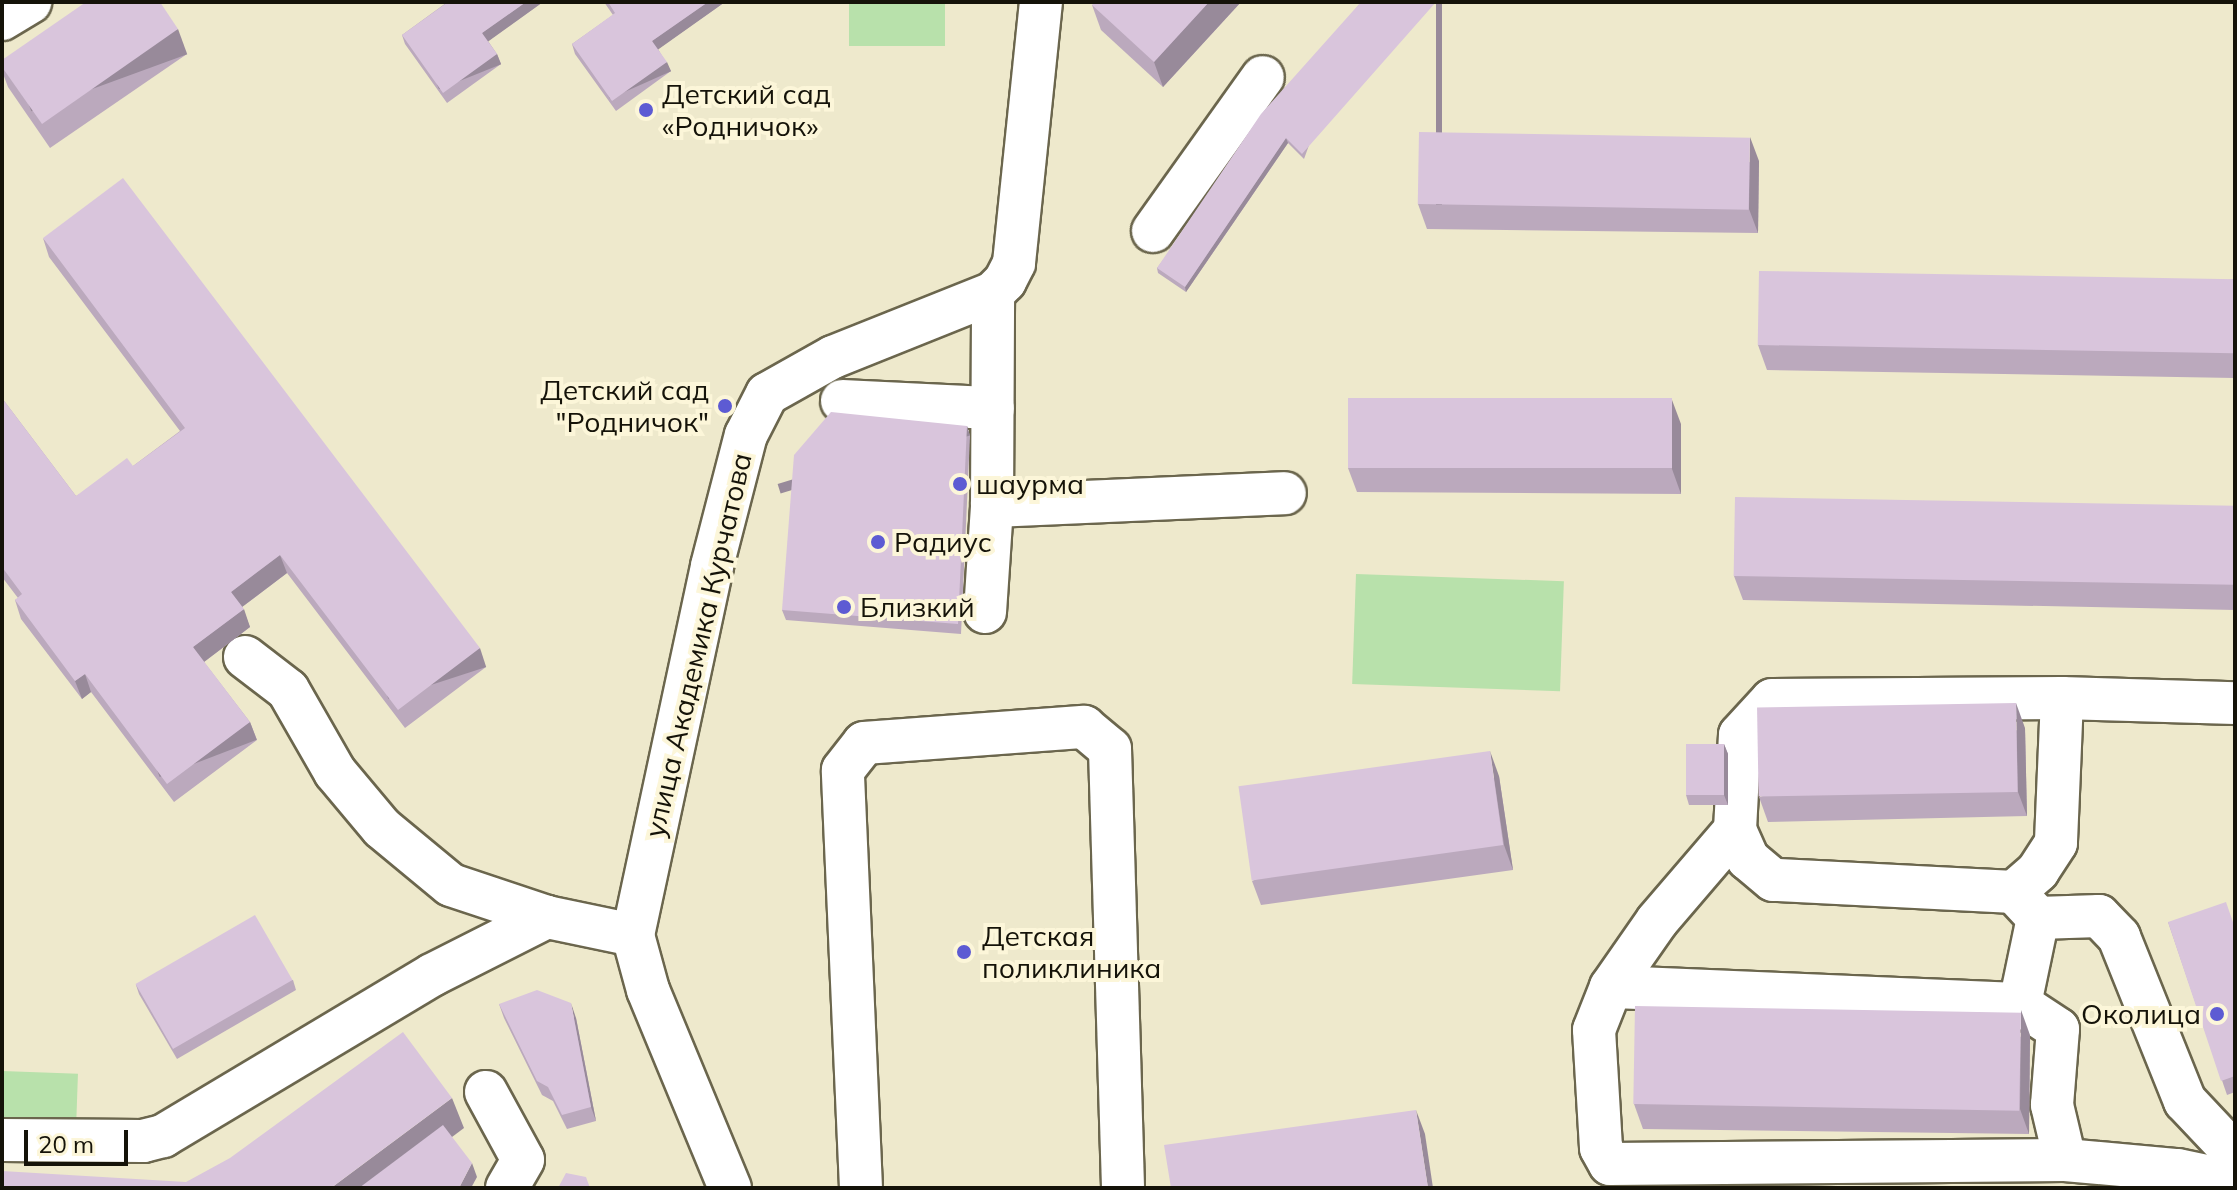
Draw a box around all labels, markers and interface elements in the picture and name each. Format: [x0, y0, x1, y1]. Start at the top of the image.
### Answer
place label: Детский сад «Родничок» [662, 77, 831, 143]
marker: Детский сад «Родничок» [637, 101, 655, 119]
place label: Детский сад "Родничок" [540, 373, 709, 439]
marker: Детский сад "Родничок" [716, 397, 734, 415]
street label: улица Академика Курчатова [637, 449, 759, 841]
place label: шаурма [976, 467, 1084, 501]
marker: шаурма [951, 475, 969, 493]
place label: Радиус [894, 525, 992, 559]
marker: Радиус [869, 533, 887, 551]
place label: Близкий [860, 590, 975, 624]
marker: Близкий [835, 598, 853, 616]
place label: Детская поликлиника [982, 919, 1161, 985]
marker: Детская поликлиника [953, 941, 975, 963]
place label: Околица [2081, 997, 2201, 1031]
marker: Околица [2208, 1005, 2226, 1023]
scale bar [28, 1114, 132, 1164]
text: 20 m [38, 1129, 94, 1159]

